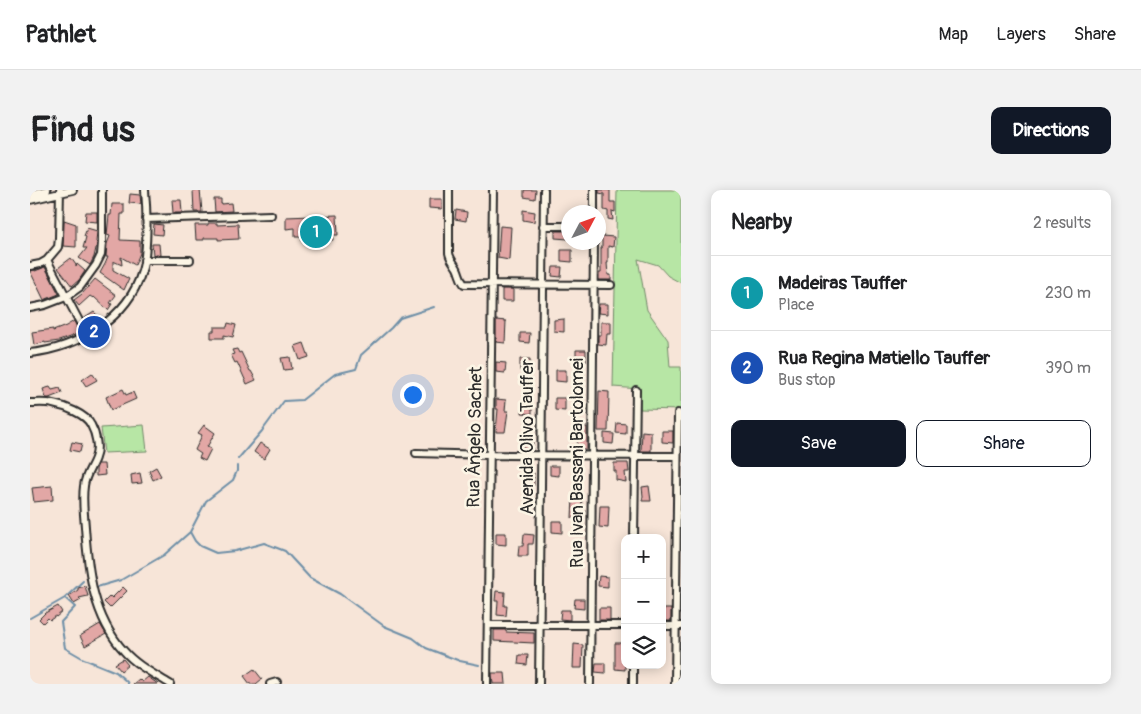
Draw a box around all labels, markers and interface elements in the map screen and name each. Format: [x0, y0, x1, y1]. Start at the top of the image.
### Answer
text: Pathlet [25, 20, 96, 49]
text: Map [939, 23, 968, 46]
text: Layers [996, 23, 1046, 46]
text: Share [1074, 23, 1116, 46]
button: Directions [991, 107, 1111, 154]
text: Find us [30, 108, 135, 152]
north arrow [561, 205, 606, 250]
text: Nearby [731, 209, 792, 236]
pin: 1 [300, 213, 332, 251]
text: 2 results [1033, 213, 1091, 233]
text: Madeiras Tauffer [778, 271, 907, 295]
text: 1 [744, 283, 750, 303]
text: 230 m [1045, 283, 1091, 303]
text: Place [778, 295, 814, 315]
pin: 2 [78, 313, 110, 351]
text: Rua Regina Matiello Tauffer [778, 346, 990, 370]
street label: Avenida Olivo Tauffer [516, 358, 539, 515]
street label: Rua Ivan Bassani Bartolomei [566, 358, 589, 568]
text: 2 [743, 358, 751, 378]
text: 390 m [1045, 358, 1091, 378]
street label: Rua Ângelo Sachet [462, 365, 488, 508]
text: Bus stop [778, 370, 836, 390]
your location [400, 382, 426, 408]
button: Save [731, 420, 906, 467]
button: Share [916, 420, 1091, 467]
map controls [621, 534, 666, 669]
button: + [621, 534, 666, 579]
button: − [621, 579, 666, 624]
button: layers [621, 624, 666, 669]

